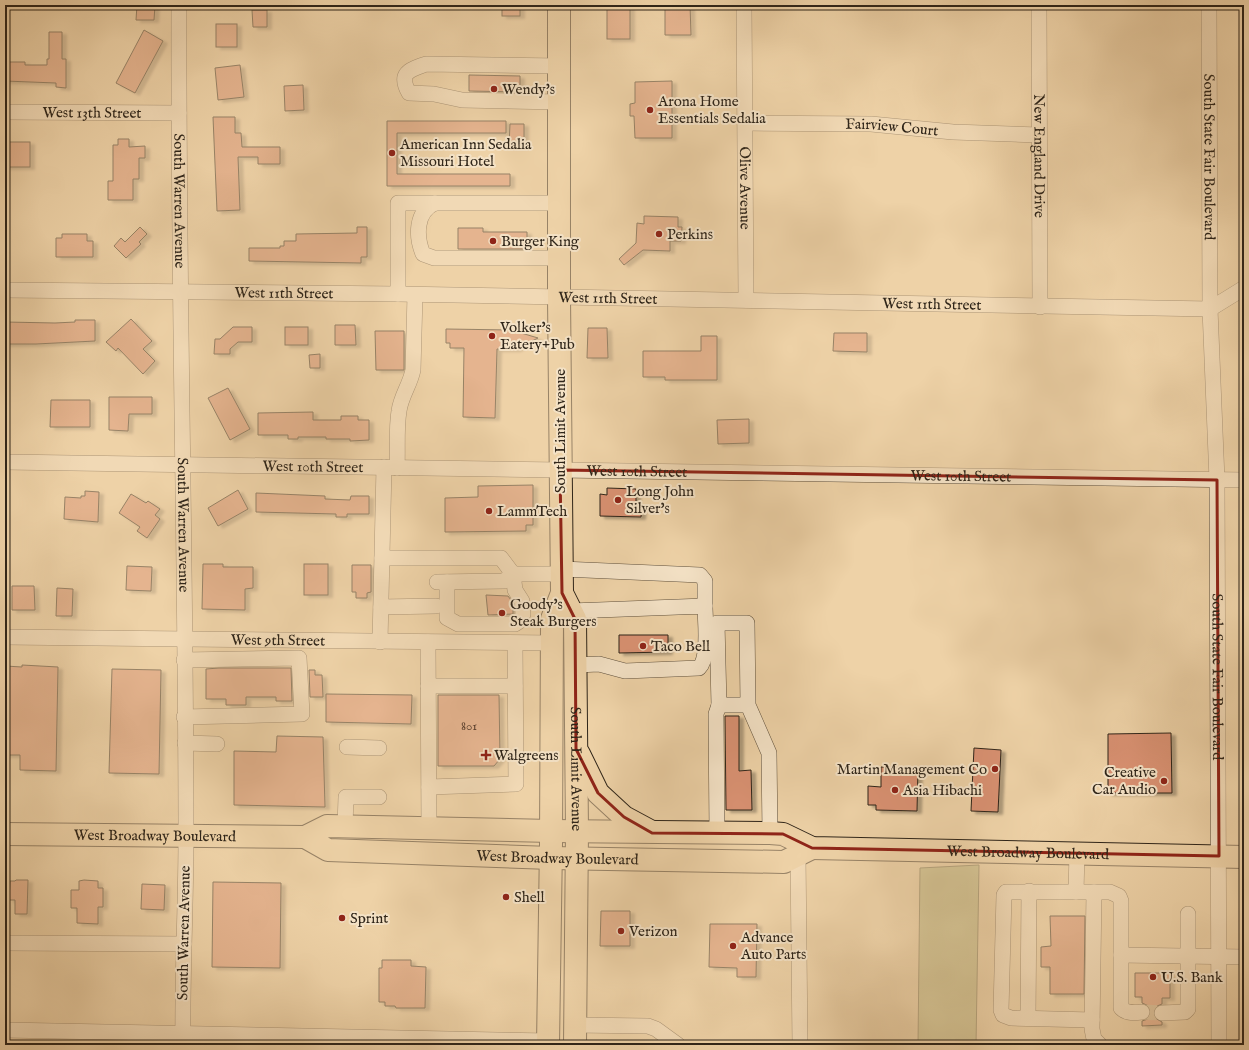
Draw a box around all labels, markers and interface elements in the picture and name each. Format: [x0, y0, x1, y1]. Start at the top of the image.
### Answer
street label: South State Fair Boulevard [1200, 74, 1219, 241]
place label: Wendy's [502, 80, 555, 99]
marker: Wendy's [489, 84, 499, 94]
place label: Arona Home Essentials Sedalia [657, 92, 766, 128]
street label: New England Drive [1030, 94, 1049, 218]
street label: West 13th Street [42, 103, 142, 122]
marker: Arona Home Essentials Sedalia [645, 105, 655, 115]
street label: Fairview Court [845, 114, 939, 140]
street label: South Warren Avenue [170, 134, 190, 269]
place label: American Inn Sedalia Missouri Hotel [399, 135, 532, 171]
street label: Olive Avenue [735, 146, 755, 230]
marker: American Inn Sedalia Missouri Hotel [387, 148, 397, 158]
place label: Perkins [667, 225, 713, 244]
marker: Perkins [654, 229, 664, 239]
place label: Burger King [501, 232, 580, 251]
marker: Burger King [488, 236, 498, 246]
street label: West 11th Street [234, 283, 334, 303]
street label: West 11th Street [558, 287, 658, 308]
street label: West 11th Street [882, 293, 982, 314]
place label: Volker's Eatery+Pub [499, 318, 575, 354]
marker: Volker's Eatery+Pub [487, 331, 497, 341]
street label: South Limit Avenue [551, 369, 570, 493]
street label: West 10th Street [262, 456, 364, 477]
street label: South Warren Avenue [173, 457, 194, 593]
street label: West 10th Street [586, 461, 687, 481]
street label: West 10th Street [910, 466, 1011, 486]
place label: Long John Silver's [626, 482, 694, 518]
marker: Long John Silver's [613, 495, 623, 505]
place label: LammTech [497, 502, 567, 521]
marker: LammTech [484, 506, 494, 516]
street label: South State Fair Boulevard [1208, 594, 1227, 761]
place label: Goody's Steak Burgers [510, 595, 597, 631]
marker: Goody's Steak Burgers [497, 608, 507, 618]
street label: West 9th Street [231, 630, 325, 650]
place label: Taco Bell [651, 637, 711, 656]
marker: Taco Bell [638, 641, 648, 651]
street label: South Limit Avenue [566, 707, 587, 831]
house number: 801 [461, 718, 477, 735]
place label: Walgreens [494, 746, 559, 765]
marker: Walgreens [481, 750, 491, 760]
place label: Martin Management Co [837, 760, 987, 779]
place label: Creative Car Audio [1092, 763, 1156, 799]
marker: Martin Management Co [990, 764, 1000, 774]
marker: Creative Car Audio [1159, 776, 1169, 786]
place label: Asia Hibachi [902, 781, 982, 800]
marker: Asia Hibachi [890, 785, 900, 795]
street label: West Broadway Boulevard [74, 825, 237, 846]
street label: West Broadway Boulevard [947, 841, 1110, 864]
street label: West Broadway Boulevard [476, 846, 640, 869]
street label: South Warren Avenue [173, 865, 195, 1001]
place label: Shell [514, 888, 546, 907]
marker: Shell [501, 892, 511, 902]
place label: Sprint [350, 909, 388, 928]
marker: Sprint [337, 913, 347, 923]
place label: Verizon [628, 922, 677, 941]
marker: Verizon [616, 926, 626, 936]
place label: Advance Auto Parts [740, 928, 806, 964]
marker: Advance Auto Parts [728, 941, 738, 951]
place label: U.S. Bank [1161, 968, 1224, 987]
marker: U.S. Bank [1148, 972, 1158, 982]

